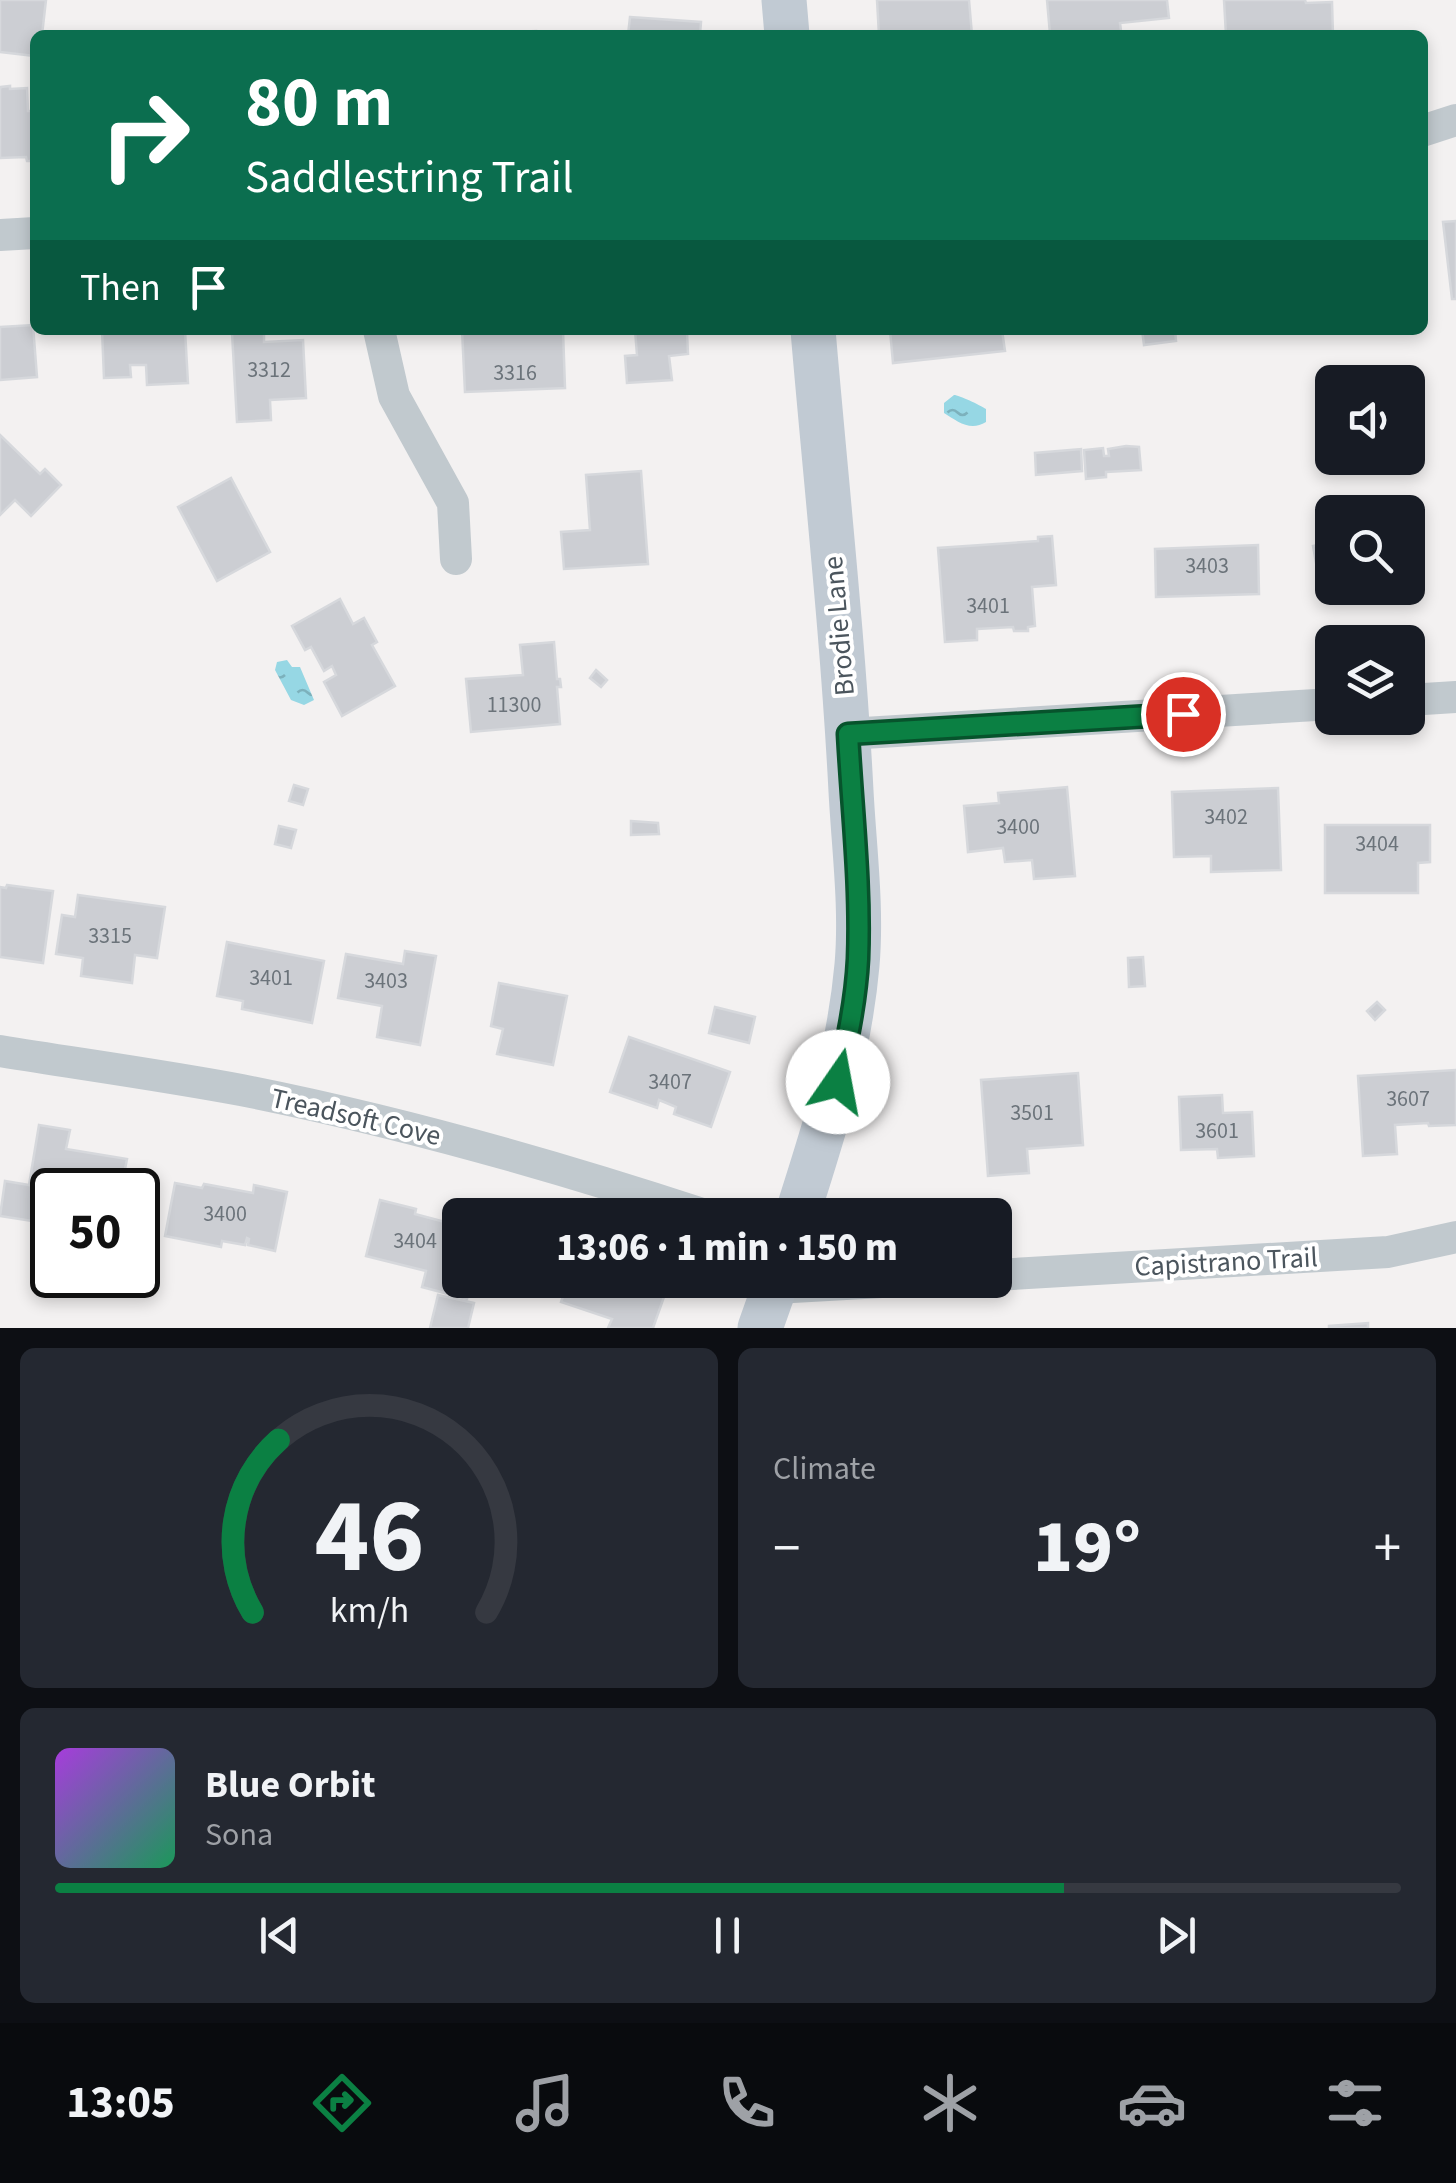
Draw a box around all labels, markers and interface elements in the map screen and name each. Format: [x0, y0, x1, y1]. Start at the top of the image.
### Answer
text: 80 m [245, 53, 393, 153]
icon: right [80, 70, 210, 200]
text: Saddlestring Trail [245, 146, 573, 210]
icon: arrive [181, 260, 236, 315]
text: Then [80, 261, 161, 315]
house number: 3312 [247, 354, 291, 386]
house number: 3316 [493, 357, 537, 389]
map controls [1315, 365, 1425, 735]
button: sound [1315, 365, 1425, 475]
button: search [1315, 495, 1425, 605]
house number: 3403 [1185, 550, 1229, 582]
street label: Brodie Lane [813, 555, 865, 697]
house number: 3401 [966, 590, 1010, 622]
button: layers [1315, 625, 1425, 735]
pin [1141, 672, 1226, 757]
icon: arrive [1156, 687, 1211, 742]
house number: 11300 [487, 689, 541, 721]
house number: 3402 [1204, 801, 1248, 833]
house number: 3400 [996, 811, 1040, 843]
house number: 3404 [1355, 828, 1399, 860]
house number: 3315 [88, 920, 132, 952]
house number: 3401 [249, 962, 293, 994]
house number: 3403 [364, 965, 408, 997]
position arrow [786, 1030, 890, 1134]
house number: 3407 [648, 1066, 692, 1098]
street label: Treadsoft Cove [267, 1078, 445, 1156]
house number: 3607 [1386, 1083, 1430, 1115]
house number: 3501 [1010, 1097, 1054, 1129]
house number: 3601 [1195, 1115, 1239, 1147]
speed limit sign: 50 [30, 1168, 160, 1298]
house number: 3400 [203, 1198, 247, 1230]
text: 13:06 · 1 min · 150 m [556, 1221, 898, 1275]
house number: 3404 [393, 1225, 437, 1257]
street label: Capistrano Trail [1133, 1237, 1319, 1287]
text: Climate [773, 1446, 876, 1492]
text: 46 [314, 1464, 424, 1612]
text: 19° [1033, 1494, 1141, 1601]
text: − [773, 1510, 800, 1588]
text: + [1374, 1510, 1401, 1588]
text: km/h [329, 1585, 409, 1636]
text: Blue Orbit [205, 1758, 376, 1812]
text: Sona [205, 1812, 273, 1858]
icon: previous [252, 1908, 307, 1963]
icon: pause [700, 1908, 755, 1963]
icon: next [1149, 1908, 1204, 1963]
icon: directions [307, 2068, 377, 2138]
icon: music [510, 2068, 580, 2138]
icon: phone [712, 2068, 782, 2138]
icon: climate [915, 2068, 985, 2138]
icon: car [1117, 2068, 1187, 2138]
icon: filters [1320, 2068, 1390, 2138]
text: 13:05 [66, 2071, 175, 2135]

